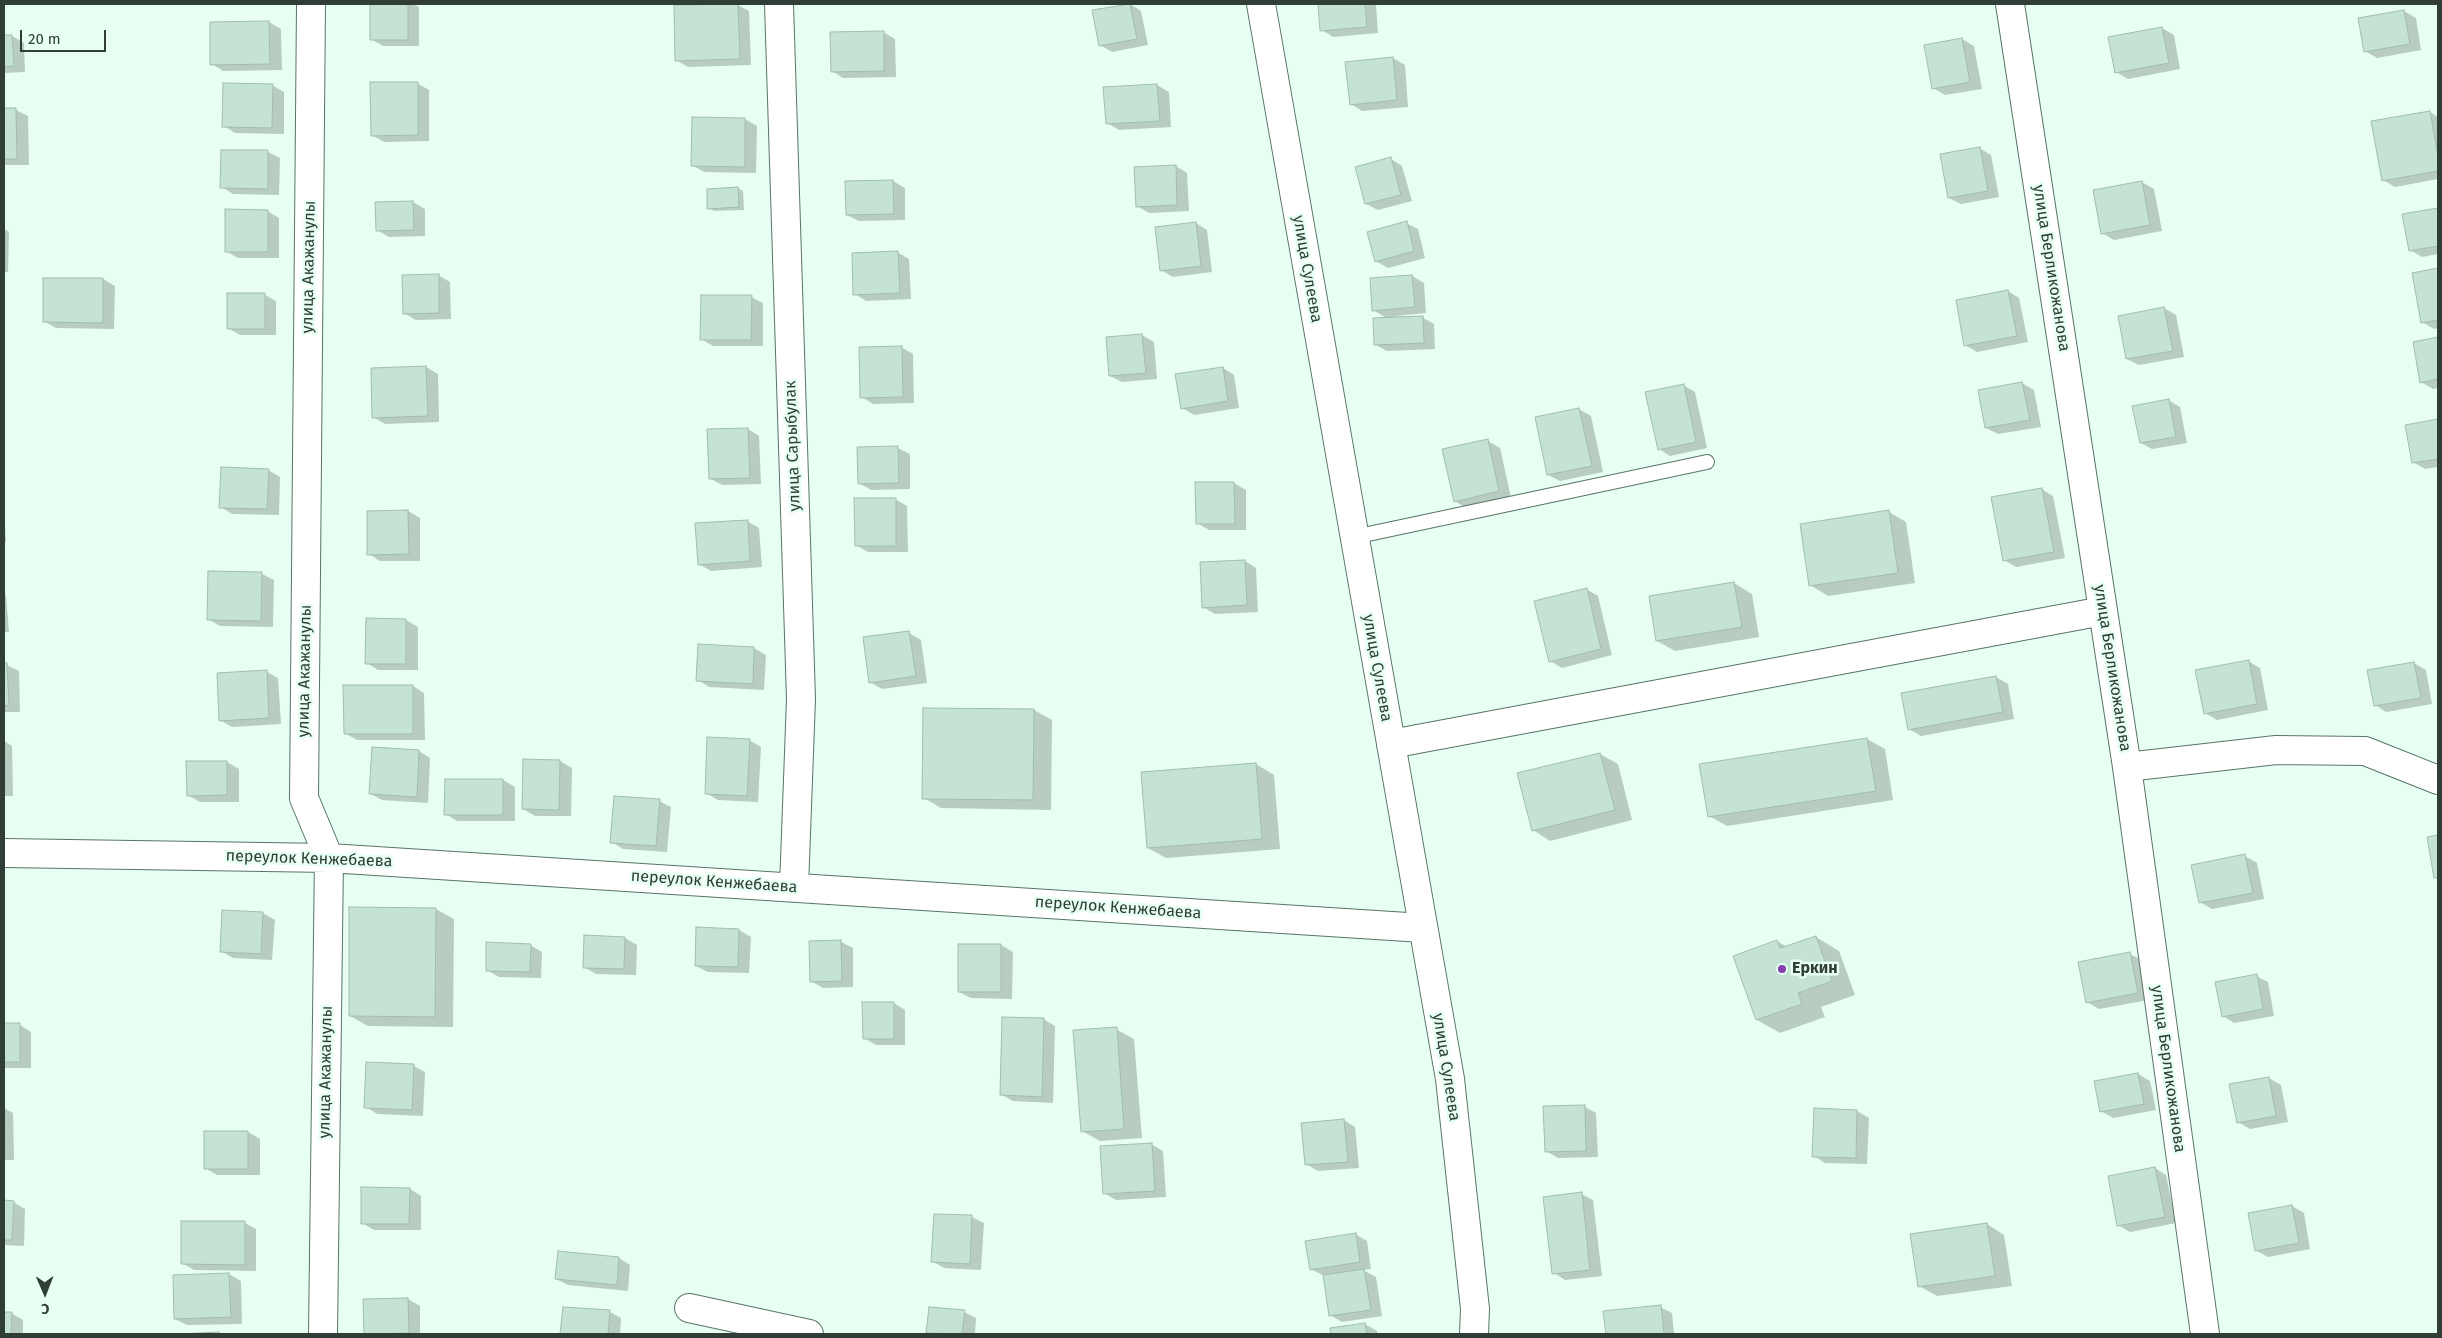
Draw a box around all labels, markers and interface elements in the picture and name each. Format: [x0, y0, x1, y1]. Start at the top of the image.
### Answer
scale bar [22, 20, 109, 52]
text: 20 m [28, 30, 61, 48]
street label: улица Берликожанова [2028, 183, 2074, 353]
street label: улица Акажанулы [298, 200, 320, 334]
street label: улица Сулеева [1288, 214, 1326, 324]
street label: улица Сарыбулак [781, 380, 805, 512]
street label: улица Берликожанова [2089, 583, 2135, 753]
street label: улица Акажанулы [294, 604, 316, 738]
street label: улица Сулеева [1358, 613, 1396, 723]
street label: переулок Кенжебаева [225, 846, 393, 872]
street label: переулок Кенжебаева [630, 867, 798, 897]
street label: переулок Кенжебаева [1034, 893, 1202, 923]
place label: Еркин [1792, 959, 1838, 979]
marker: Еркин [1776, 963, 1788, 975]
street label: улица Берликожанова [2147, 984, 2189, 1154]
street label: улица Акажанулы [315, 1005, 337, 1139]
street label: улица Сулеева [1428, 1012, 1464, 1122]
north arrow [20, 1268, 70, 1318]
text: С [41, 1300, 49, 1317]

